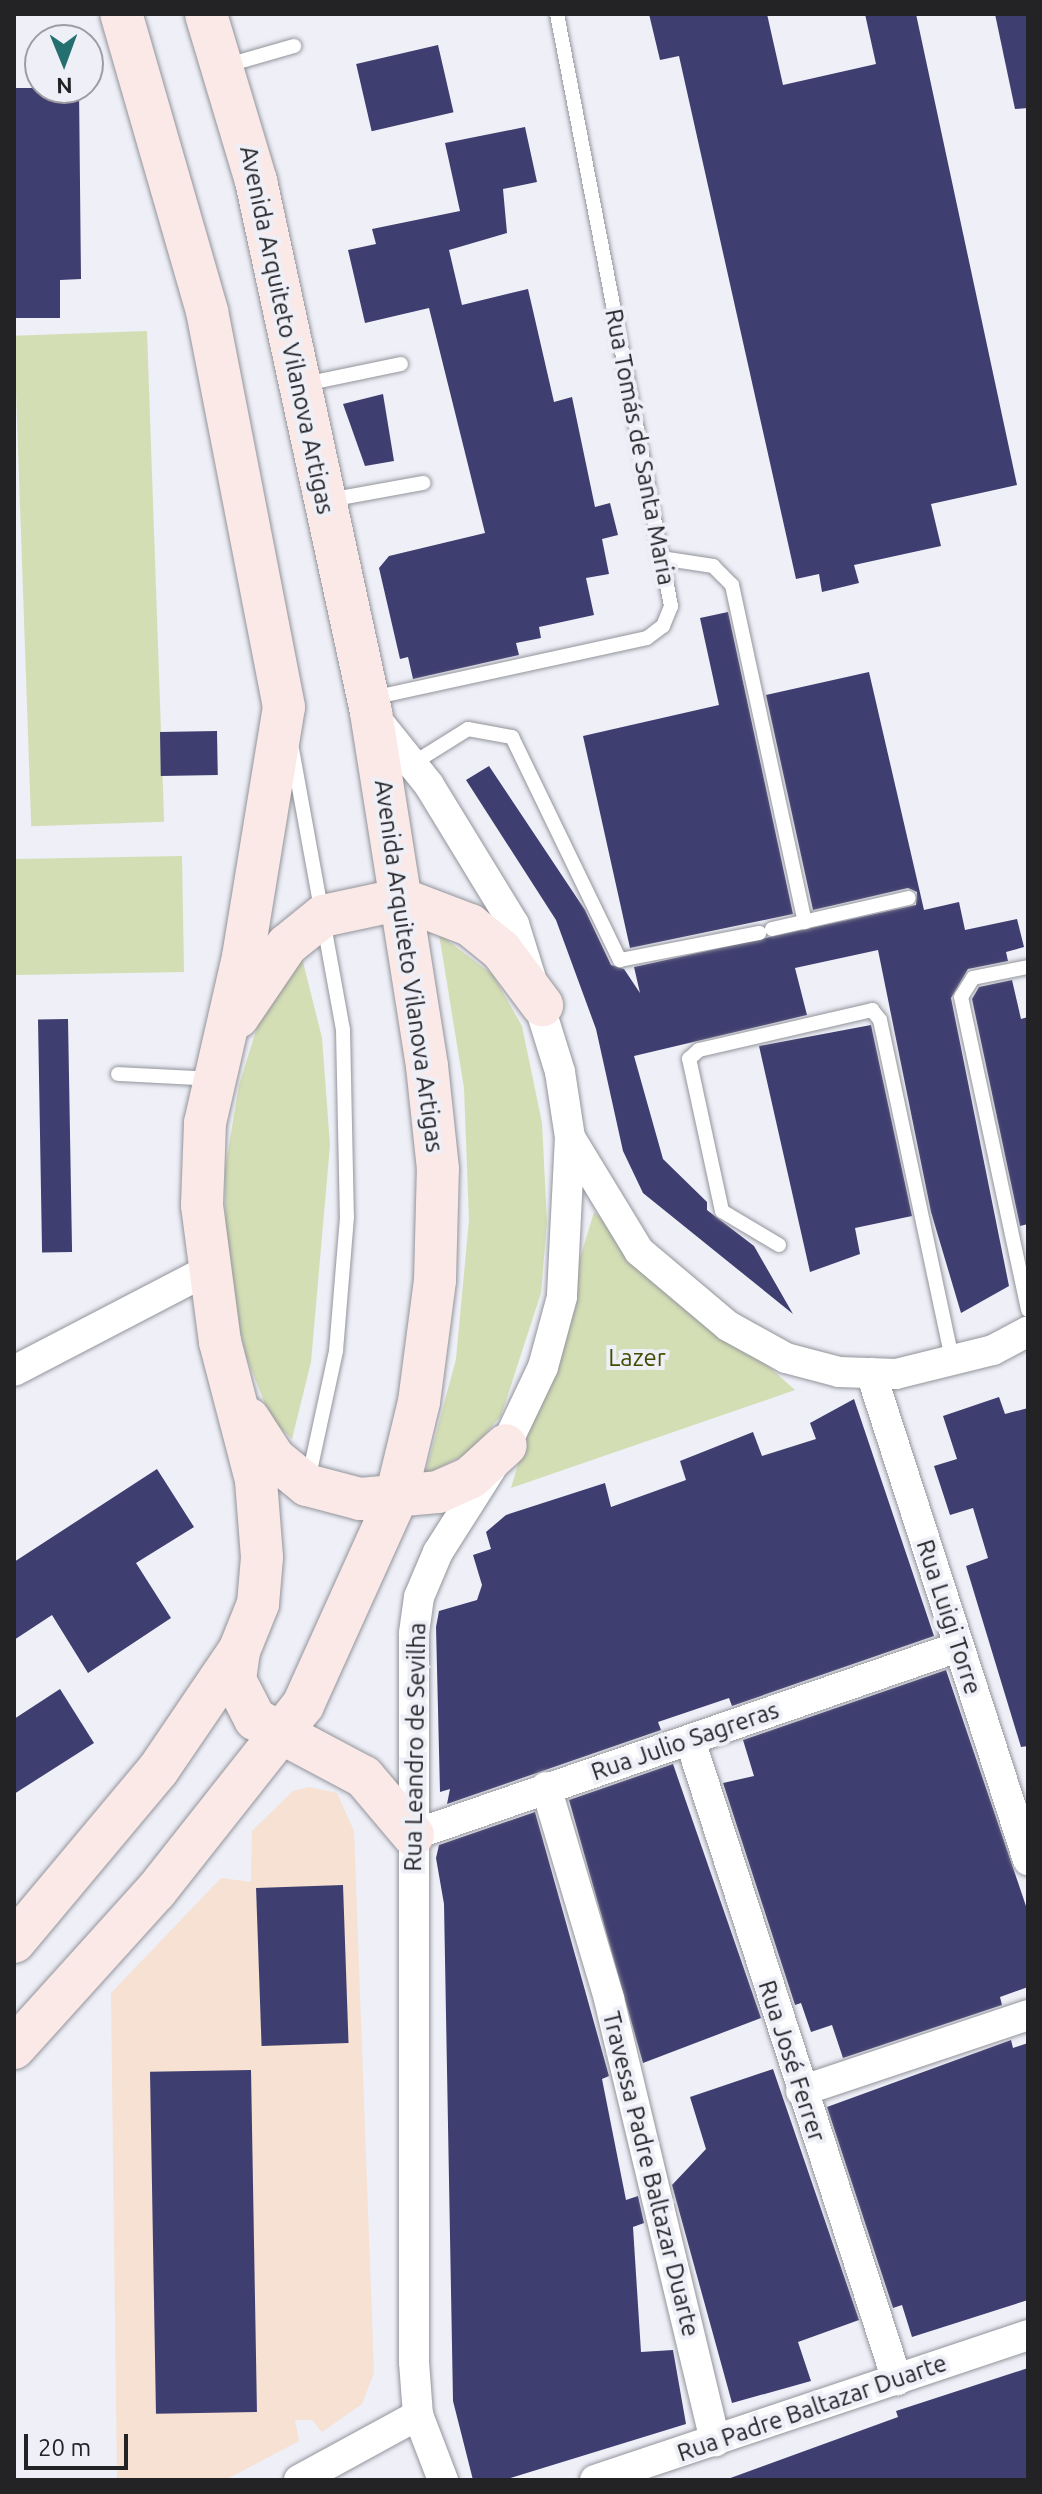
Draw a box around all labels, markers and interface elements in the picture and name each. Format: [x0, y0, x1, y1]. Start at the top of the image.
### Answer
north arrow [24, 24, 104, 104]
text: N [56, 74, 73, 99]
street label: Avenida Arquiteto Vilanova Artigas [234, 143, 340, 517]
street label: Rua Tomás de Santa Maria [599, 306, 681, 588]
street label: Avenida Arquiteto Vilanova Artigas [369, 778, 449, 1154]
park label: Lazer [608, 1344, 666, 1372]
street label: Rua Luigi Torre [910, 1536, 988, 1698]
street label: Rua Leandro de Sevilha [398, 1622, 432, 1872]
street label: Rua Julio Sagreras [587, 1695, 783, 1787]
street label: Rua José Ferrer [752, 1977, 832, 2145]
street label: Travessa Padre Baltazar Duarte [597, 2008, 705, 2340]
street label: Rua Padre Baltazar Duarte [674, 2348, 950, 2468]
scale bar [28, 2418, 132, 2468]
text: 20 m [38, 2434, 91, 2461]

